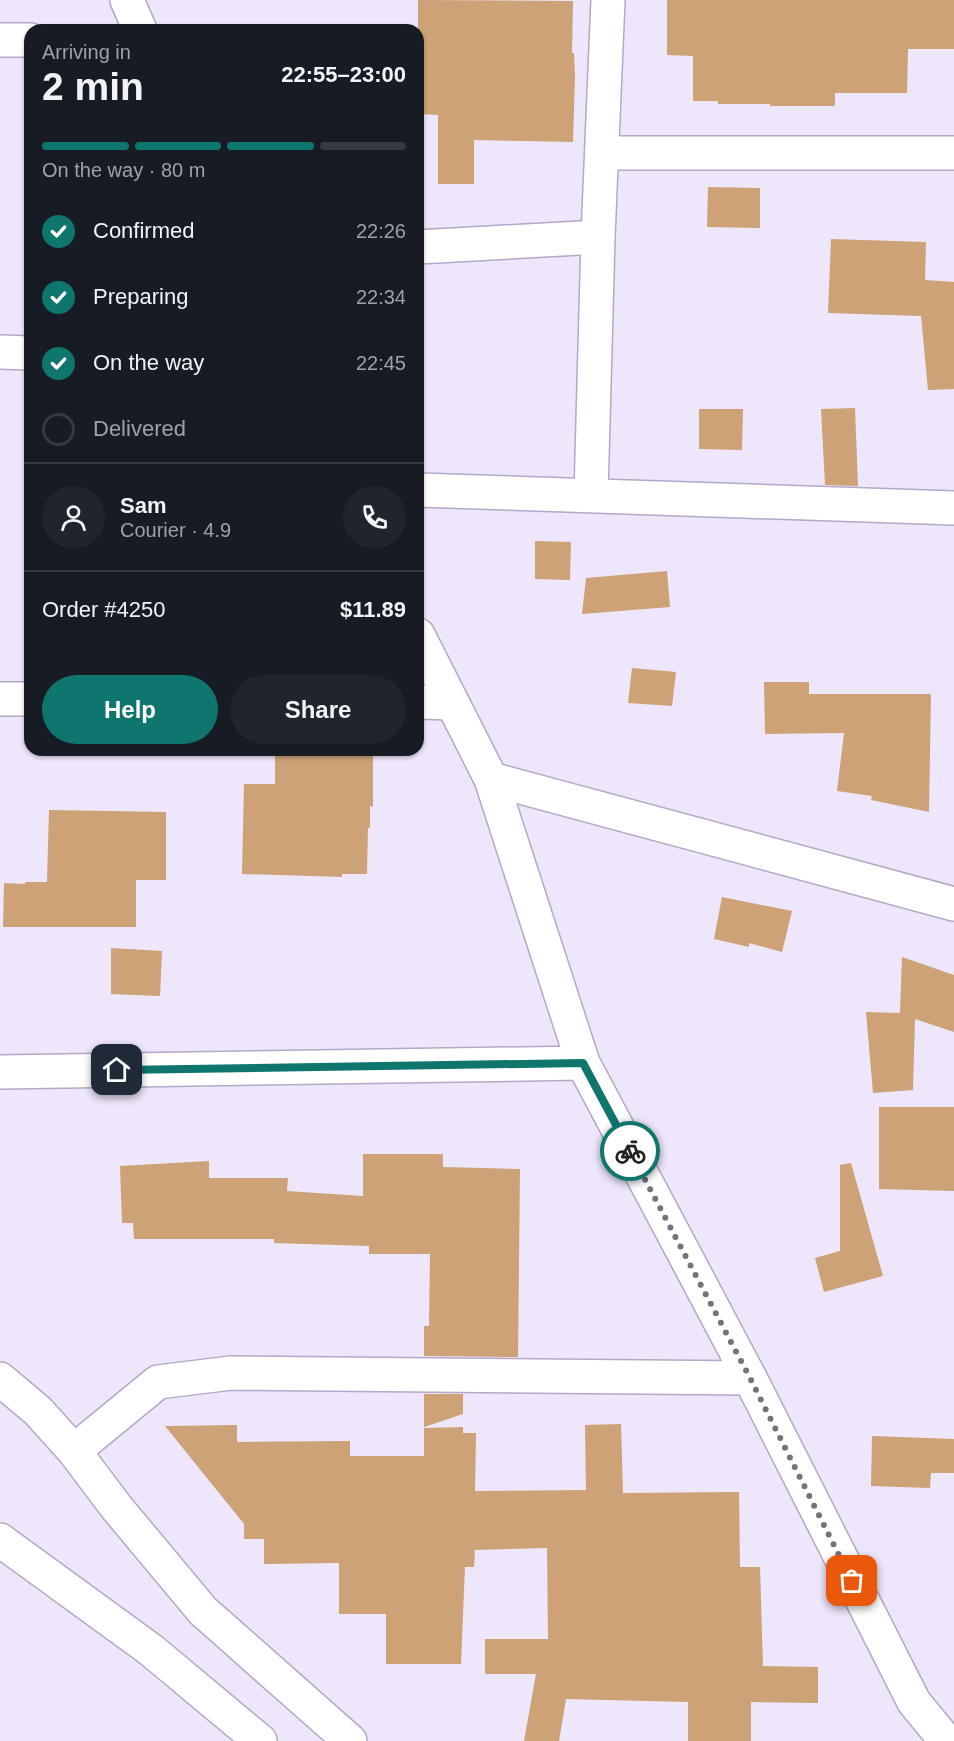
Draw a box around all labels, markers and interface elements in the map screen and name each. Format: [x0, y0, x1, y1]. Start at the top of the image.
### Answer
text: Arriving in [42, 41, 131, 63]
text: 22:55–23:00 [281, 62, 406, 87]
text: 2 min [42, 65, 144, 108]
text: On the way · 80 m [42, 159, 205, 181]
icon: check [42, 215, 75, 248]
text: Confirmed [93, 218, 194, 243]
text: 22:26 [356, 220, 406, 242]
icon: check [42, 281, 75, 314]
text: Preparing [93, 284, 188, 309]
text: 22:34 [356, 286, 406, 308]
icon: check [42, 347, 75, 380]
text: On the way [93, 350, 204, 375]
text: 22:45 [356, 352, 406, 374]
text: Delivered [93, 416, 186, 441]
button: person [42, 486, 105, 549]
button: phone [343, 486, 406, 549]
text: Sam [120, 493, 166, 518]
text: Courier · 4.9 [120, 519, 231, 541]
text: Order #4250 [42, 597, 166, 622]
text: $11.89 [340, 597, 406, 622]
button: Help [42, 675, 218, 744]
button: Share [230, 675, 406, 744]
pin [91, 1044, 142, 1095]
icon: home [100, 1053, 133, 1086]
courier [600, 1121, 660, 1181]
icon: bike [614, 1135, 647, 1168]
pin [826, 1555, 877, 1606]
icon: bag [835, 1564, 868, 1597]

